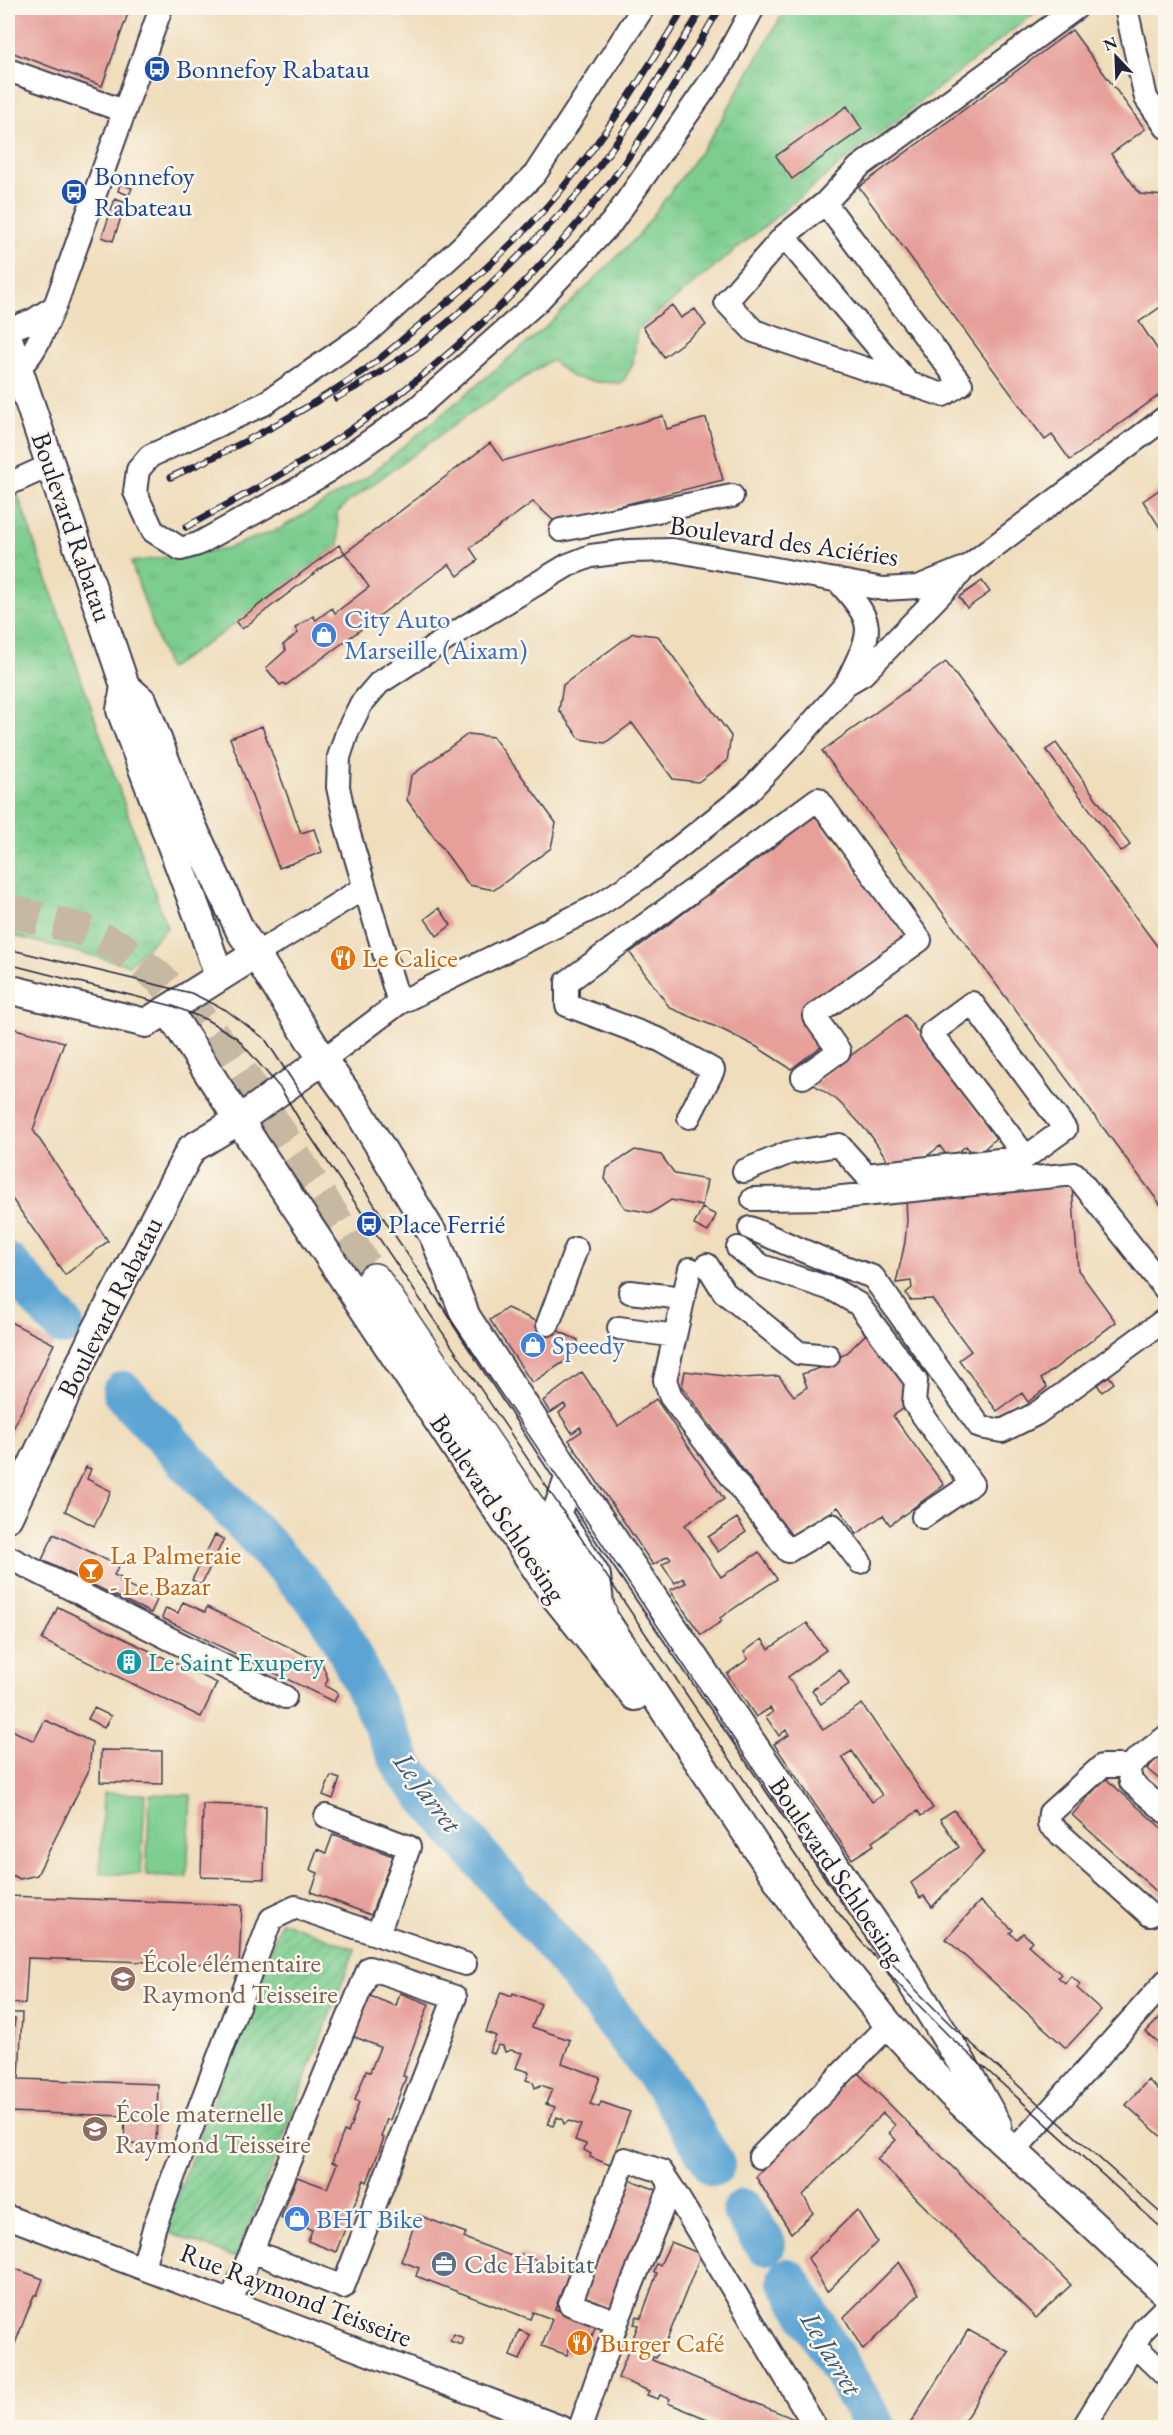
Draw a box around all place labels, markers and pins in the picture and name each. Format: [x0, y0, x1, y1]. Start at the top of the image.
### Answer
place label: Bonnefoy Rabatau [176, 51, 370, 86]
bus stop icon: Bonnefoy Rabatau [142, 54, 172, 84]
place label: Bonnefoy Rabateau [94, 158, 195, 224]
bus stop icon: Bonnefoy Rabateau [59, 177, 89, 207]
place label: City Auto Marseille (Aixam) [344, 601, 528, 667]
shop icon: City Auto Marseille (Aixam) [309, 620, 339, 650]
place label: Le Calice [362, 940, 458, 975]
restaurant icon: Le Calice [328, 943, 358, 973]
place label: Place Ferrié [388, 1206, 505, 1241]
bus stop icon: Place Ferrié [354, 1209, 384, 1239]
place label: Speedy [552, 1327, 625, 1362]
shop icon: Speedy [518, 1330, 548, 1360]
place label: La Palmeraie - Le Bazar [110, 1537, 241, 1603]
bar icon: La Palmeraie - Le Bazar [76, 1556, 106, 1586]
place label: Le Saint Exupery [148, 1644, 324, 1679]
building icon: Le Saint Exupery [114, 1647, 144, 1677]
place label: École élémentaire Raymond Teisseire [142, 1945, 338, 2011]
school or university icon: École élémentaire Raymond Teisseire [108, 1964, 138, 1994]
place label: École maternelle Raymond Teisseire [115, 2095, 311, 2161]
school or university icon: École maternelle Raymond Teisseire [80, 2114, 110, 2144]
place label: BHT Bike [316, 2201, 423, 2236]
shop icon: BHT Bike [282, 2204, 312, 2234]
place label: Cdc Habitat [464, 2246, 595, 2281]
office icon: Cdc Habitat [429, 2249, 459, 2279]
place label: Burger Café [600, 2325, 724, 2360]
restaurant icon: Burger Café [565, 2328, 595, 2358]

